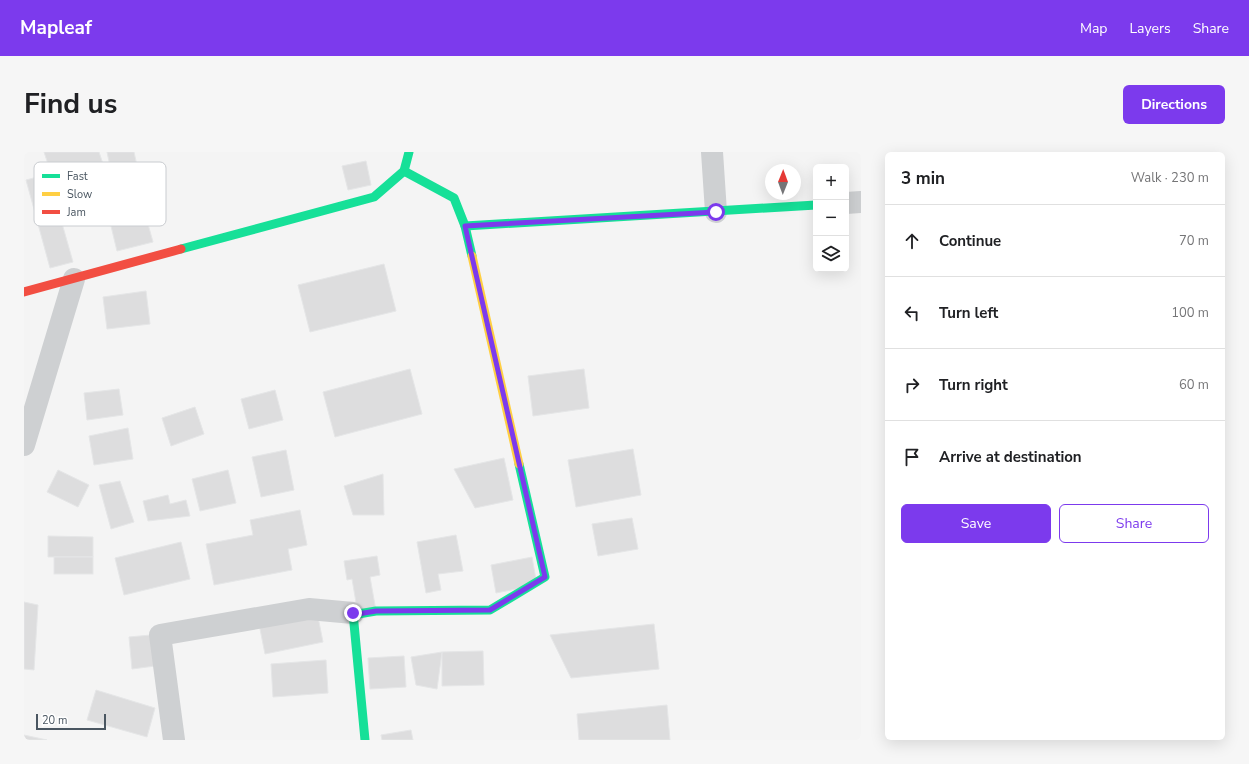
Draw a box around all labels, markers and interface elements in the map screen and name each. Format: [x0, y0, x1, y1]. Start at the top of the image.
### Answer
text: Mapleaf [20, 15, 92, 41]
text: Map [1080, 19, 1107, 38]
text: Layers [1129, 19, 1171, 38]
text: Share [1193, 19, 1229, 38]
text: Find us [24, 85, 118, 123]
button: Directions [1123, 85, 1225, 124]
legend [34, 162, 166, 226]
north arrow [765, 164, 801, 200]
map controls [813, 164, 849, 272]
button: + [813, 164, 849, 200]
text: 3 min [901, 167, 945, 190]
text: Fast [67, 169, 88, 184]
text: Walk · 230 m [1131, 169, 1209, 187]
text: Slow [67, 187, 92, 202]
button: − [813, 200, 849, 236]
route start [707, 203, 725, 221]
text: Jam [66, 205, 86, 220]
icon: ahead [901, 230, 923, 252]
text: Continue [939, 231, 1001, 251]
text: 70 m [1179, 232, 1209, 250]
button: layers [813, 236, 849, 272]
icon: left [901, 302, 923, 324]
text: Turn left [939, 303, 998, 323]
text: 100 m [1171, 304, 1209, 322]
icon: right [901, 374, 923, 396]
text: Turn right [939, 375, 1008, 395]
text: 60 m [1179, 376, 1209, 394]
icon: arrive [901, 446, 923, 468]
text: Arrive at destination [939, 447, 1082, 467]
button: Save [901, 504, 1051, 543]
button: Share [1059, 504, 1209, 543]
route end [344, 604, 362, 622]
scale bar [36, 712, 106, 731]
text: 20 m [42, 713, 67, 728]

